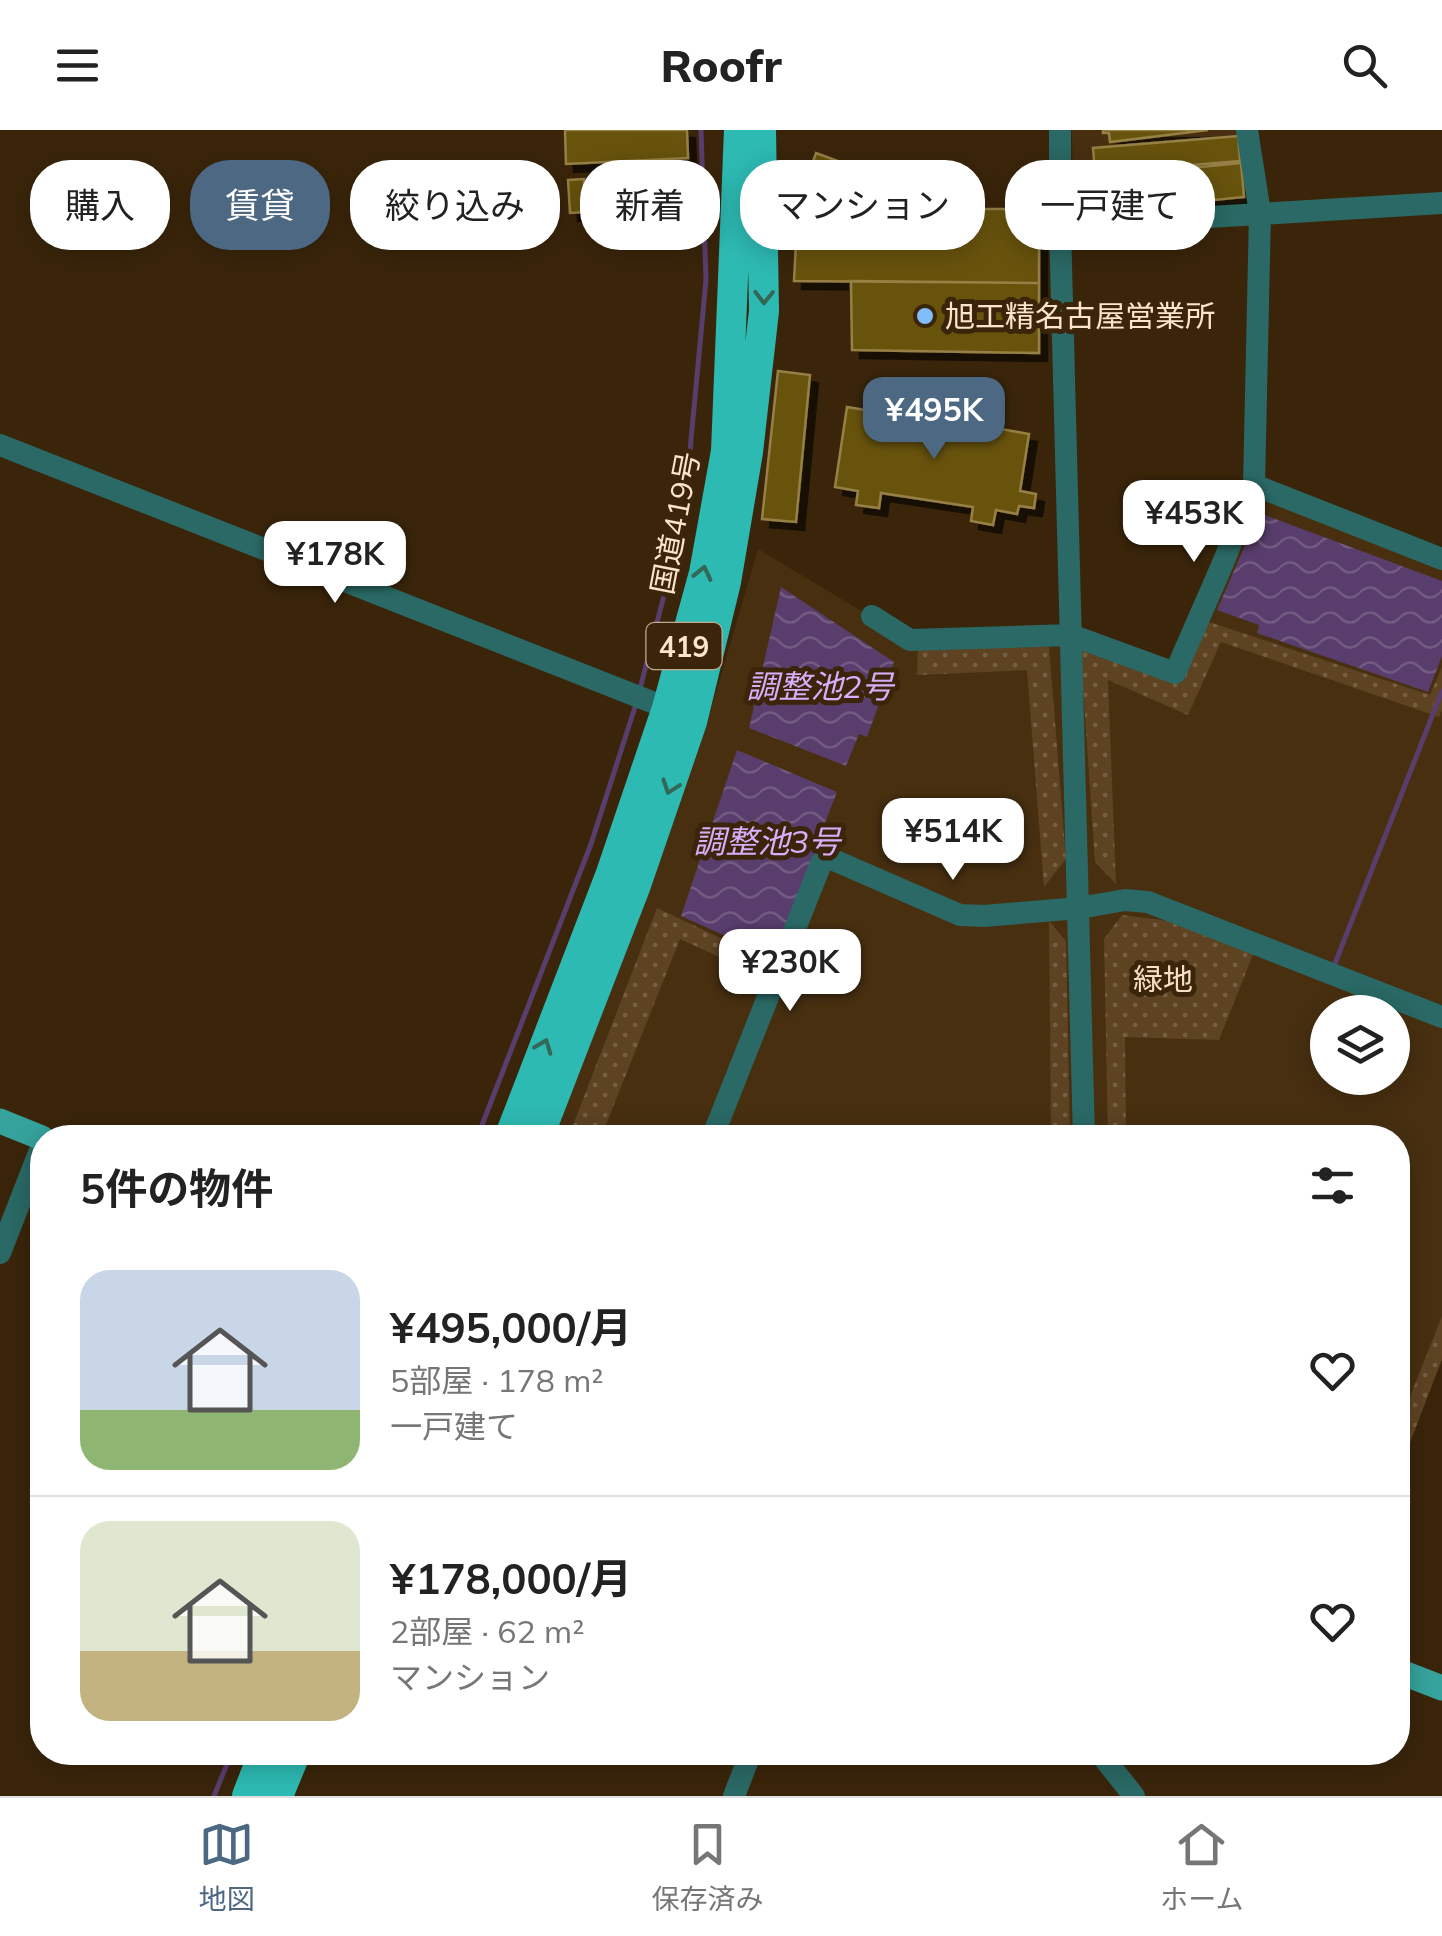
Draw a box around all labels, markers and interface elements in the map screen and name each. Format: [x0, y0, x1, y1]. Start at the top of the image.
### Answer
text: Roofr [660, 37, 782, 93]
icon: menu [50, 38, 105, 93]
icon: search [1337, 38, 1392, 93]
chip: 購入 [30, 160, 170, 250]
chip: 賃貸 [190, 160, 330, 250]
chip: 絞り込み [350, 160, 560, 250]
chip: 新着 [580, 160, 720, 250]
chip: マンション [740, 160, 985, 250]
chip: 一戸建て [1005, 160, 1215, 250]
one-way arrow [753, 290, 774, 306]
place label: 旭工精名古屋営業所 [945, 297, 1215, 335]
marker: 旭工精名古屋営業所 [914, 305, 936, 327]
pin: ¥495K [864, 377, 1004, 462]
text: ¥495K [885, 389, 983, 429]
street label: 国道419号 [643, 449, 707, 597]
pin: ¥453K [1124, 480, 1264, 565]
text: ¥453K [1145, 492, 1243, 532]
pin: ¥178K [265, 521, 405, 606]
text: ¥178K [286, 533, 384, 573]
one-way arrow [692, 565, 713, 582]
road number: 419 [646, 623, 722, 669]
water label: 調整池2号 [746, 666, 896, 706]
one-way arrow [661, 777, 682, 795]
pin: ¥514K [883, 798, 1023, 883]
text: ¥514K [904, 810, 1002, 850]
water label: 調整池3号 [693, 821, 843, 861]
pin: ¥230K [720, 929, 860, 1014]
text: ¥230K [741, 941, 839, 981]
park label: 緑地 [1133, 960, 1193, 998]
map controls [1310, 995, 1410, 1095]
button: layers [1310, 995, 1410, 1095]
one-way arrow [532, 1039, 553, 1056]
icon: filters [1305, 1158, 1360, 1213]
text: 5件の物件 [80, 1162, 273, 1215]
text: ¥495,000/月 [390, 1301, 632, 1354]
icon: home [160, 1310, 280, 1430]
icon: heart [1305, 1343, 1360, 1398]
text: 5部屋 · 178 m² [390, 1360, 604, 1400]
text: 一戸建て [390, 1406, 518, 1446]
text: ¥178,000/月 [390, 1552, 632, 1605]
icon: home [160, 1561, 280, 1681]
icon: heart [1305, 1594, 1360, 1649]
text: 2部屋 · 62 m² [390, 1611, 584, 1651]
text: マンション [390, 1657, 550, 1697]
tab: 地図 [198, 1817, 254, 1917]
tab: 保存済み [651, 1817, 763, 1917]
tab: ホーム [1160, 1817, 1244, 1917]

